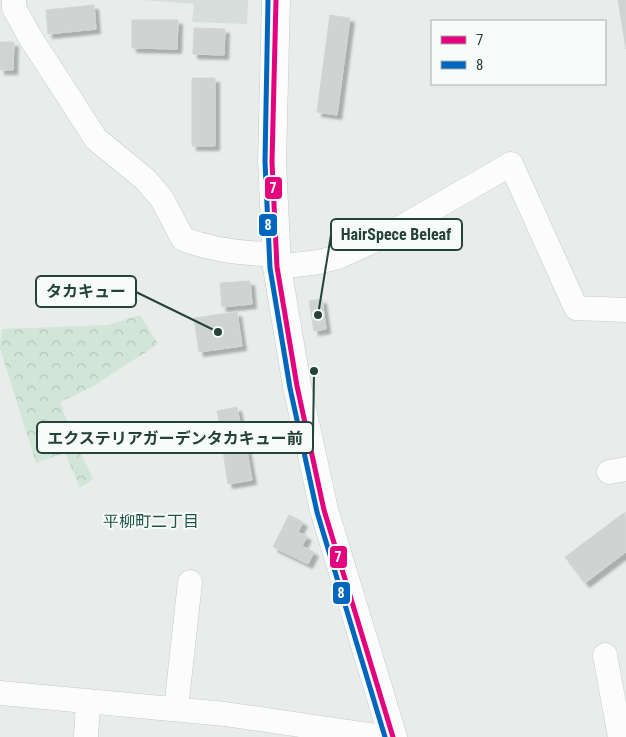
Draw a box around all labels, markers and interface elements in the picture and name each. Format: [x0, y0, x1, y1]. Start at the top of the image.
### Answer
legend [431, 20, 606, 85]
text: 7 [476, 31, 483, 49]
text: 8 [476, 56, 483, 74]
line badge: 7 [264, 176, 283, 200]
text: 7 [269, 180, 277, 196]
line badge: 8 [258, 213, 278, 237]
text: 8 [264, 217, 272, 233]
callout: HairSpece Beleaf [331, 219, 462, 250]
text: HairSpece Beleaf [341, 225, 452, 244]
callout: タカキュー [36, 276, 136, 307]
text: タカキュー [46, 282, 126, 301]
callout: エクステリアガーデンタカキュー前 [37, 422, 313, 453]
text: エクステリアガーデンタカキュー前 [47, 429, 303, 448]
district label: 平柳町二丁目 [103, 512, 199, 531]
line badge: 7 [329, 545, 348, 569]
text: 7 [334, 549, 342, 565]
line badge: 8 [332, 581, 351, 605]
text: 8 [337, 585, 345, 601]

